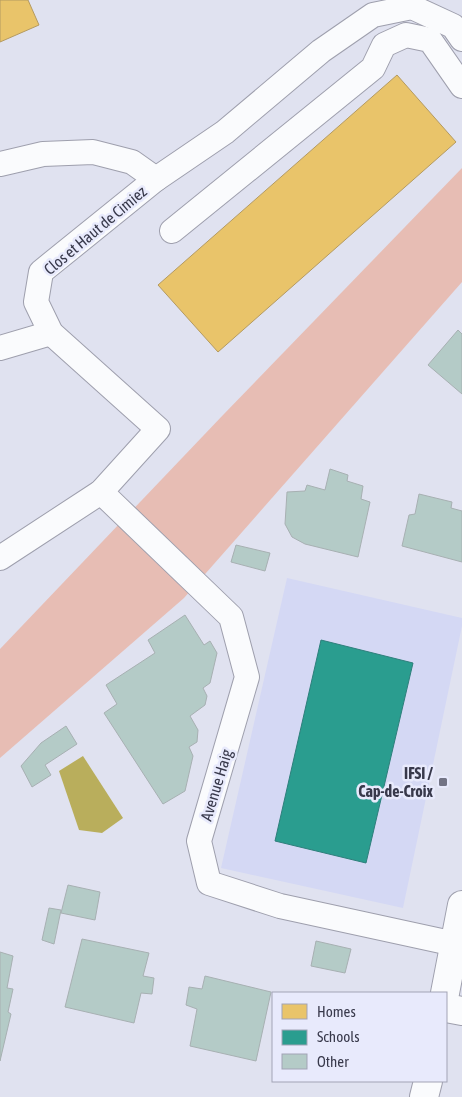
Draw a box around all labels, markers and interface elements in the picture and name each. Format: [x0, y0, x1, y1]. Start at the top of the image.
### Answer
street label: Clos et Haut de Cimiez [40, 182, 150, 278]
street label: Avenue Haig [197, 747, 236, 823]
place label: IFSI / Cap-de-Croix [358, 764, 434, 800]
marker: IFSI / Cap-de-Croix [437, 776, 449, 788]
legend [272, 992, 447, 1082]
text: Homes [317, 1003, 356, 1020]
text: Schools [317, 1028, 360, 1045]
text: Other [317, 1053, 349, 1070]

